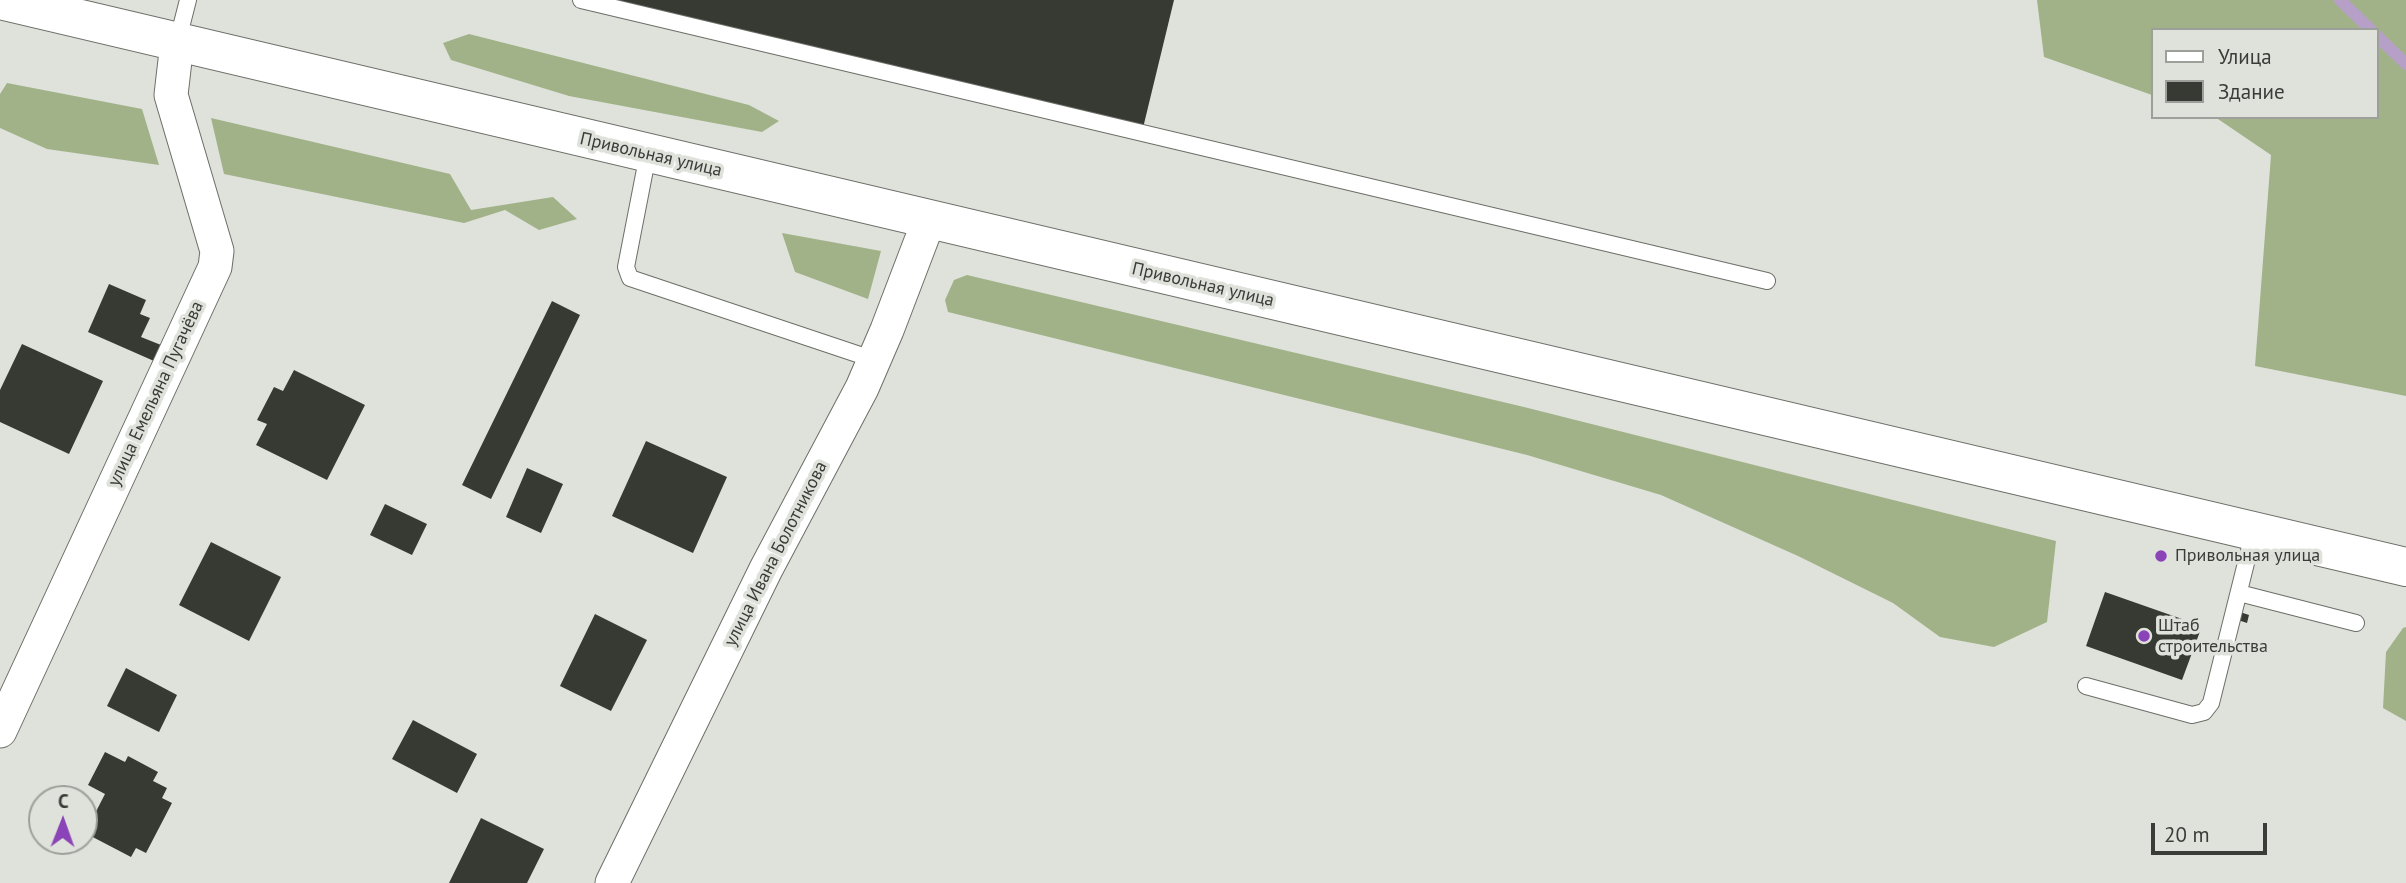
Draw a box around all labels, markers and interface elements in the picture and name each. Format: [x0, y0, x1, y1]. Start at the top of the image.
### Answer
legend [2150, 28, 2378, 119]
text: Улица [2218, 43, 2272, 70]
text: Здание [2218, 78, 2285, 105]
street label: Привольная улица [578, 128, 724, 182]
street label: Привольная улица [1130, 258, 1276, 312]
street label: улица Емельяна Пугачёва [104, 298, 208, 490]
street label: улица Ивана Болотникова [720, 458, 832, 650]
place label: Привольная улица [2175, 545, 2320, 567]
marker: Привольная улица [2153, 548, 2169, 564]
place label: Штаб строительства [2158, 615, 2268, 658]
marker: Штаб строительства [2136, 628, 2152, 644]
north arrow [28, 785, 98, 855]
text: С [58, 789, 69, 813]
scale bar [2154, 810, 2270, 854]
text: 20 m [2164, 821, 2210, 848]

